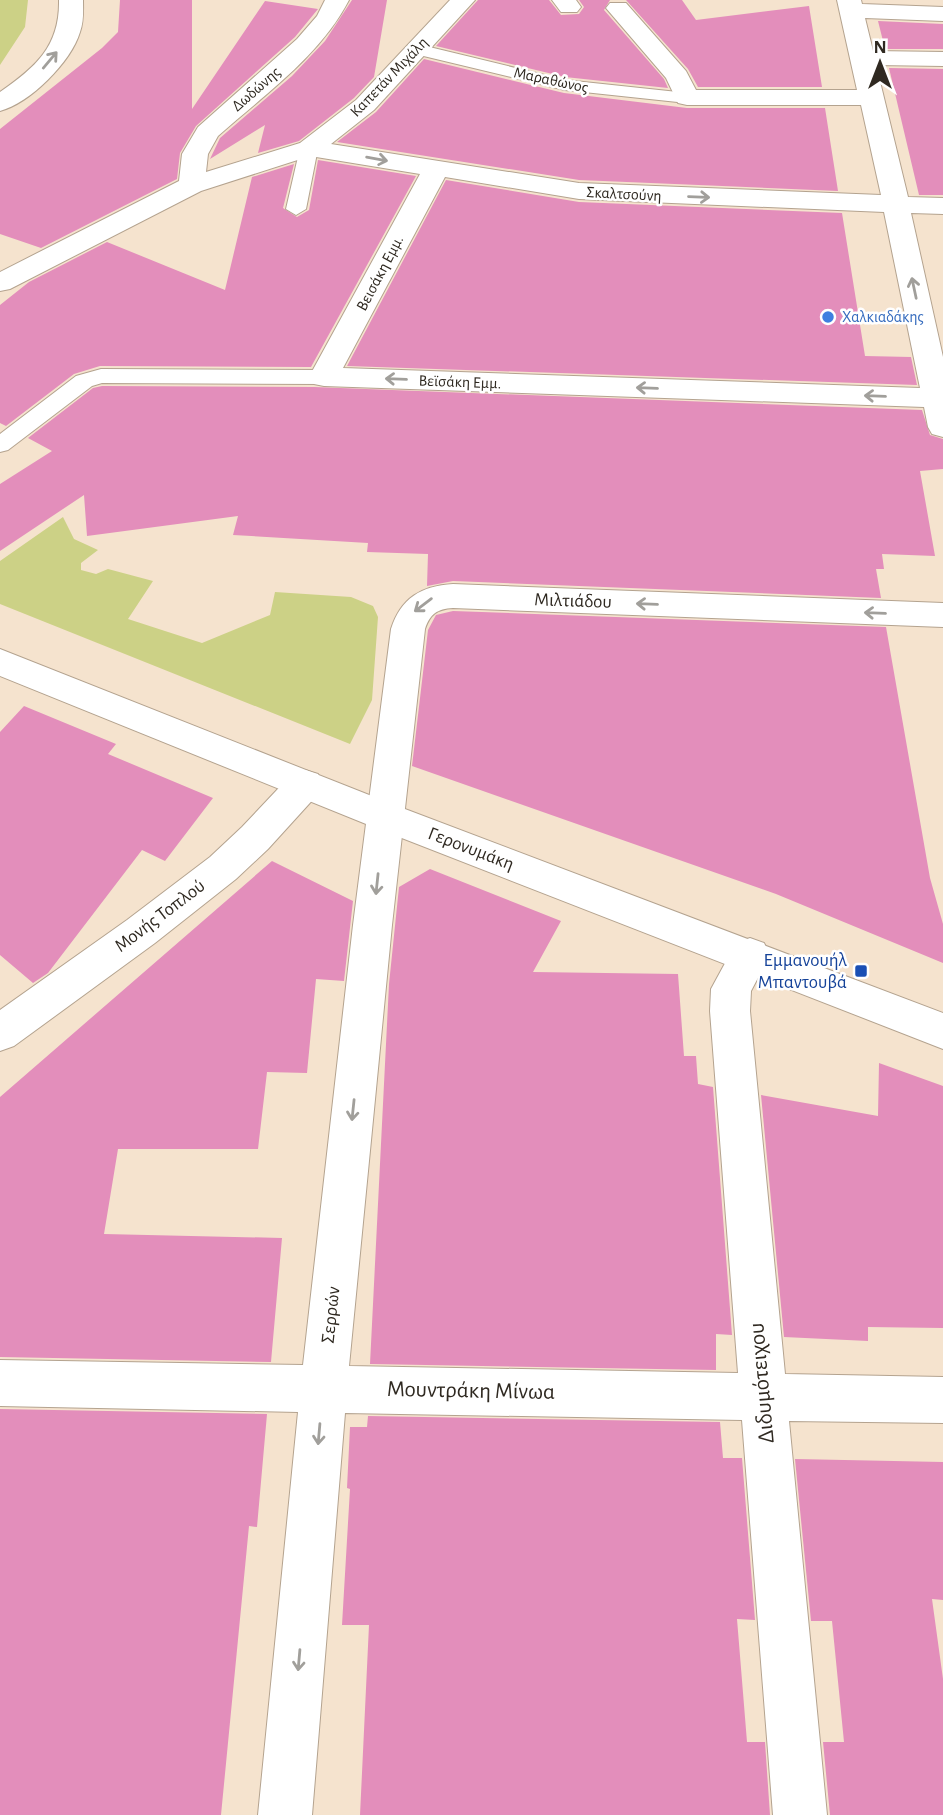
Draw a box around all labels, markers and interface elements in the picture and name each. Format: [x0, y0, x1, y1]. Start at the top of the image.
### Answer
north arrow [845, 28, 915, 98]
street label: Καπετάν Μιχάλη [347, 34, 431, 120]
text: N [873, 38, 887, 57]
one-way arrow [42, 52, 58, 70]
street label: Δωδώνης [229, 64, 284, 115]
street label: Μαραθώνος [512, 64, 590, 97]
one-way arrow [365, 153, 387, 166]
street label: Σκαλτσούνη [586, 184, 662, 204]
one-way arrow [688, 191, 711, 204]
street label: Βεισάκη Εμμ. [354, 233, 406, 313]
one-way arrow [906, 277, 920, 300]
marker: Χαλκιαδάκης [820, 309, 836, 325]
place label: Χαλκιαδάκης [842, 309, 924, 326]
one-way arrow [384, 373, 407, 386]
street label: Βεϊσάκη Εμμ. [418, 373, 502, 391]
one-way arrow [636, 381, 659, 395]
one-way arrow [864, 389, 887, 402]
street label: Μιλτιάδου [534, 590, 612, 612]
one-way arrow [414, 597, 433, 612]
one-way arrow [636, 597, 659, 610]
one-way arrow [864, 606, 887, 619]
street label: Γερονυμάκη [425, 824, 517, 874]
one-way arrow [370, 872, 383, 894]
street label: Μονής Τοπλού [111, 876, 209, 956]
place label: Εμμανουήλ Μπαντουβά [758, 951, 848, 992]
marker: Εμμανουήλ Μπαντουβά [853, 963, 869, 979]
one-way arrow [346, 1098, 359, 1121]
street label: Σερρών [319, 1285, 343, 1344]
street label: Διδυμότειχου [745, 1322, 779, 1444]
street label: Μουντράκη Μίνωα [387, 1378, 555, 1404]
one-way arrow [312, 1422, 325, 1444]
one-way arrow [292, 1648, 305, 1671]

